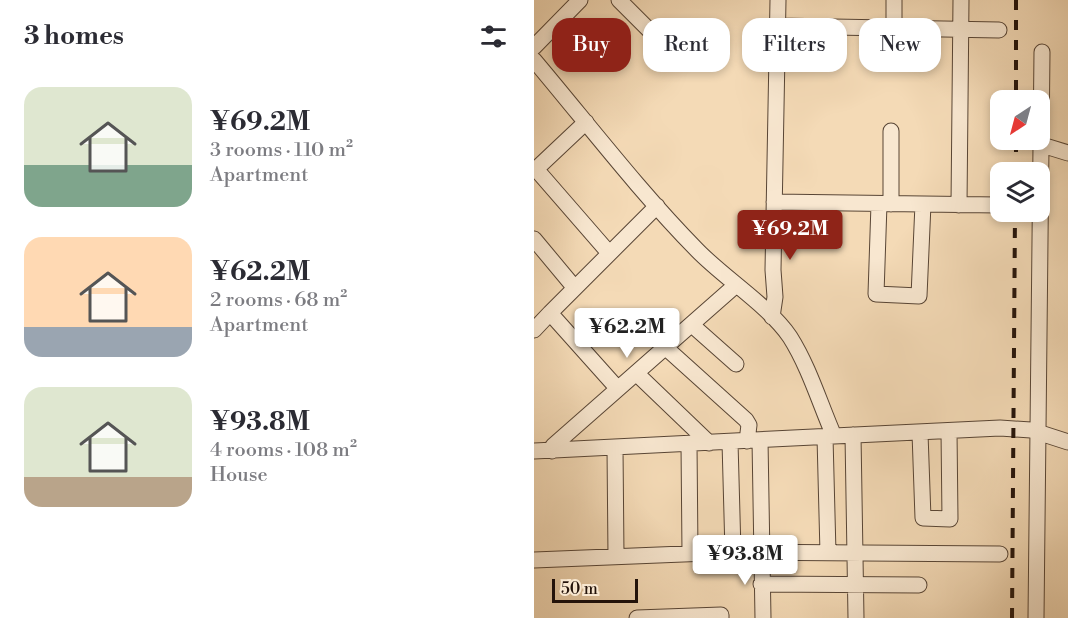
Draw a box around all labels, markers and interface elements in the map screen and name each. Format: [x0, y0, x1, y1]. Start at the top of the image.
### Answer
chip: Buy [552, 18, 631, 72]
chip: Rent [643, 18, 730, 72]
chip: Filters [742, 18, 847, 72]
chip: New [859, 18, 941, 72]
text: 3 homes [24, 20, 124, 52]
icon: filters [477, 20, 510, 53]
north arrow [990, 90, 1050, 150]
map controls [990, 90, 1050, 222]
text: ¥69.2M [210, 106, 310, 138]
icon: home [72, 111, 144, 183]
text: 3 rooms · 110 m² [210, 138, 353, 163]
button: layers [990, 162, 1050, 222]
text: Apartment [210, 163, 308, 188]
pin: ¥69.2M [741, 210, 839, 261]
text: ¥69.2M [751, 217, 829, 242]
text: ¥62.2M [210, 256, 310, 288]
icon: home [72, 261, 144, 333]
text: 2 rooms · 68 m² [210, 288, 347, 313]
pin: ¥62.2M [578, 308, 676, 359]
text: Apartment [210, 313, 308, 338]
text: ¥62.2M [589, 315, 665, 340]
text: ¥93.8M [210, 406, 310, 438]
icon: home [72, 411, 144, 483]
text: 4 rooms · 108 m² [210, 438, 357, 463]
text: House [210, 463, 268, 488]
pin: ¥93.8M [696, 535, 794, 586]
text: ¥93.8M [707, 542, 783, 567]
scale bar [552, 576, 638, 604]
text: 50 m [561, 579, 598, 599]

